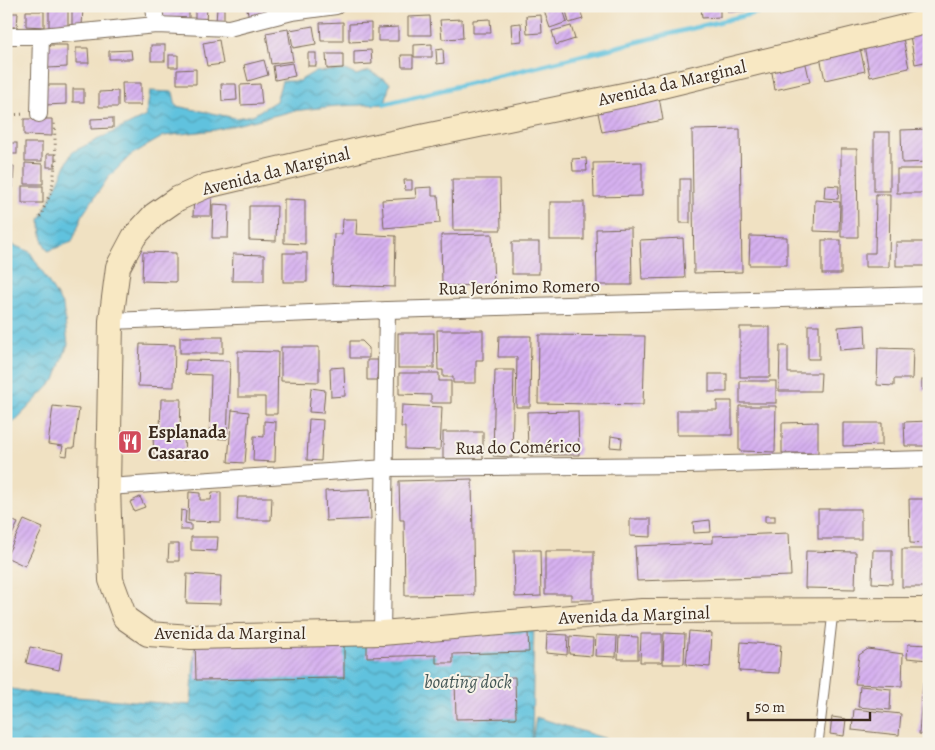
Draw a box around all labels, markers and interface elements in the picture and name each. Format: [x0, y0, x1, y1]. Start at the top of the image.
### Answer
street label: Avenida da Marginal [595, 54, 749, 112]
street label: Avenida da Marginal [199, 141, 353, 201]
street label: Rua Jerónimo Romero [438, 274, 600, 300]
place label: Esplanada Casarao [148, 420, 227, 465]
restaurant icon: Esplanada Casarao [117, 429, 143, 455]
street label: Rua do Comérico [455, 434, 581, 460]
street label: Avenida da Marginal [557, 600, 711, 630]
street label: Avenida da Marginal [153, 621, 306, 645]
water label: boating dock [424, 669, 512, 695]
scale bar [748, 690, 870, 722]
text: 50 m [755, 697, 785, 717]

